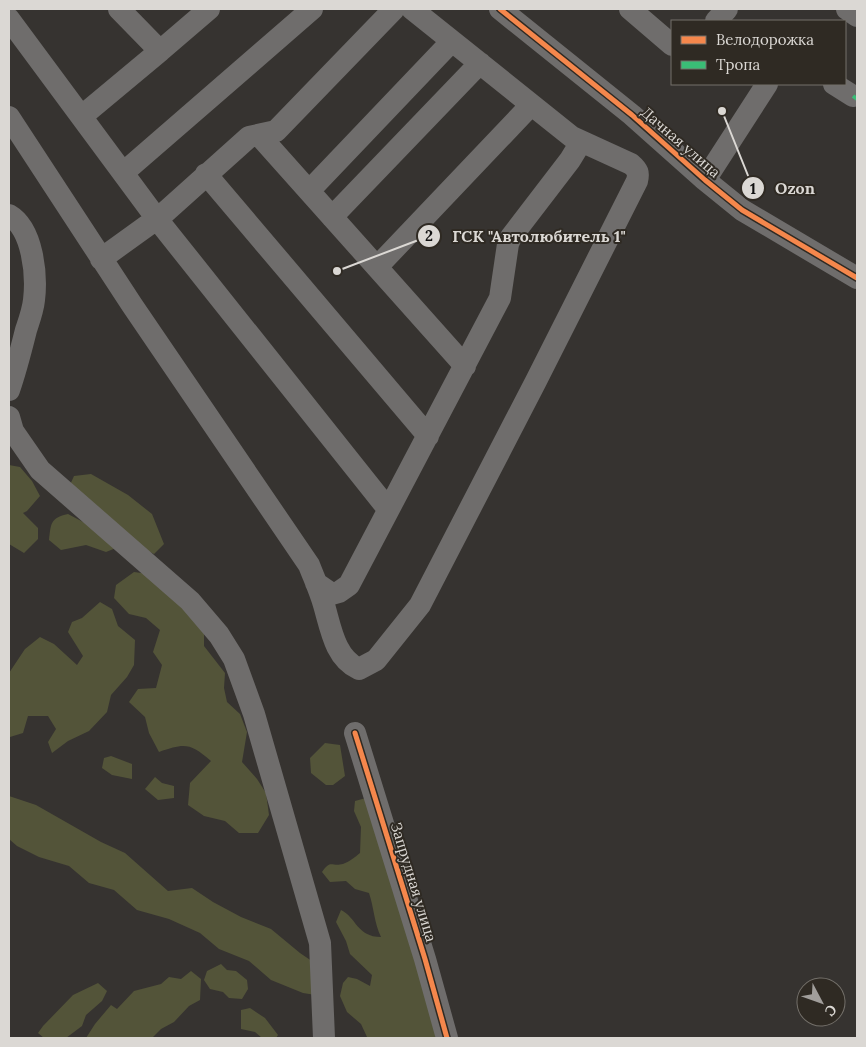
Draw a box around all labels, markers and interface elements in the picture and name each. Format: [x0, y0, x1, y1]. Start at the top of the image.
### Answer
legend [671, 20, 846, 85]
text: Велодорожка [716, 30, 814, 49]
text: Тропа [716, 55, 761, 74]
street label: Дачная улица [637, 102, 725, 182]
callout: Ozon [740, 173, 825, 204]
text: Ozon [775, 178, 815, 198]
text: 1 [750, 179, 756, 198]
callout: ГСК "Автолюбитель 1" [417, 221, 635, 252]
text: 2 [425, 226, 433, 245]
text: ГСК "Автолюбитель 1" [452, 226, 626, 246]
street label: Запрудная улица [387, 820, 441, 944]
north arrow [796, 977, 846, 1027]
text: С [821, 1001, 841, 1020]

